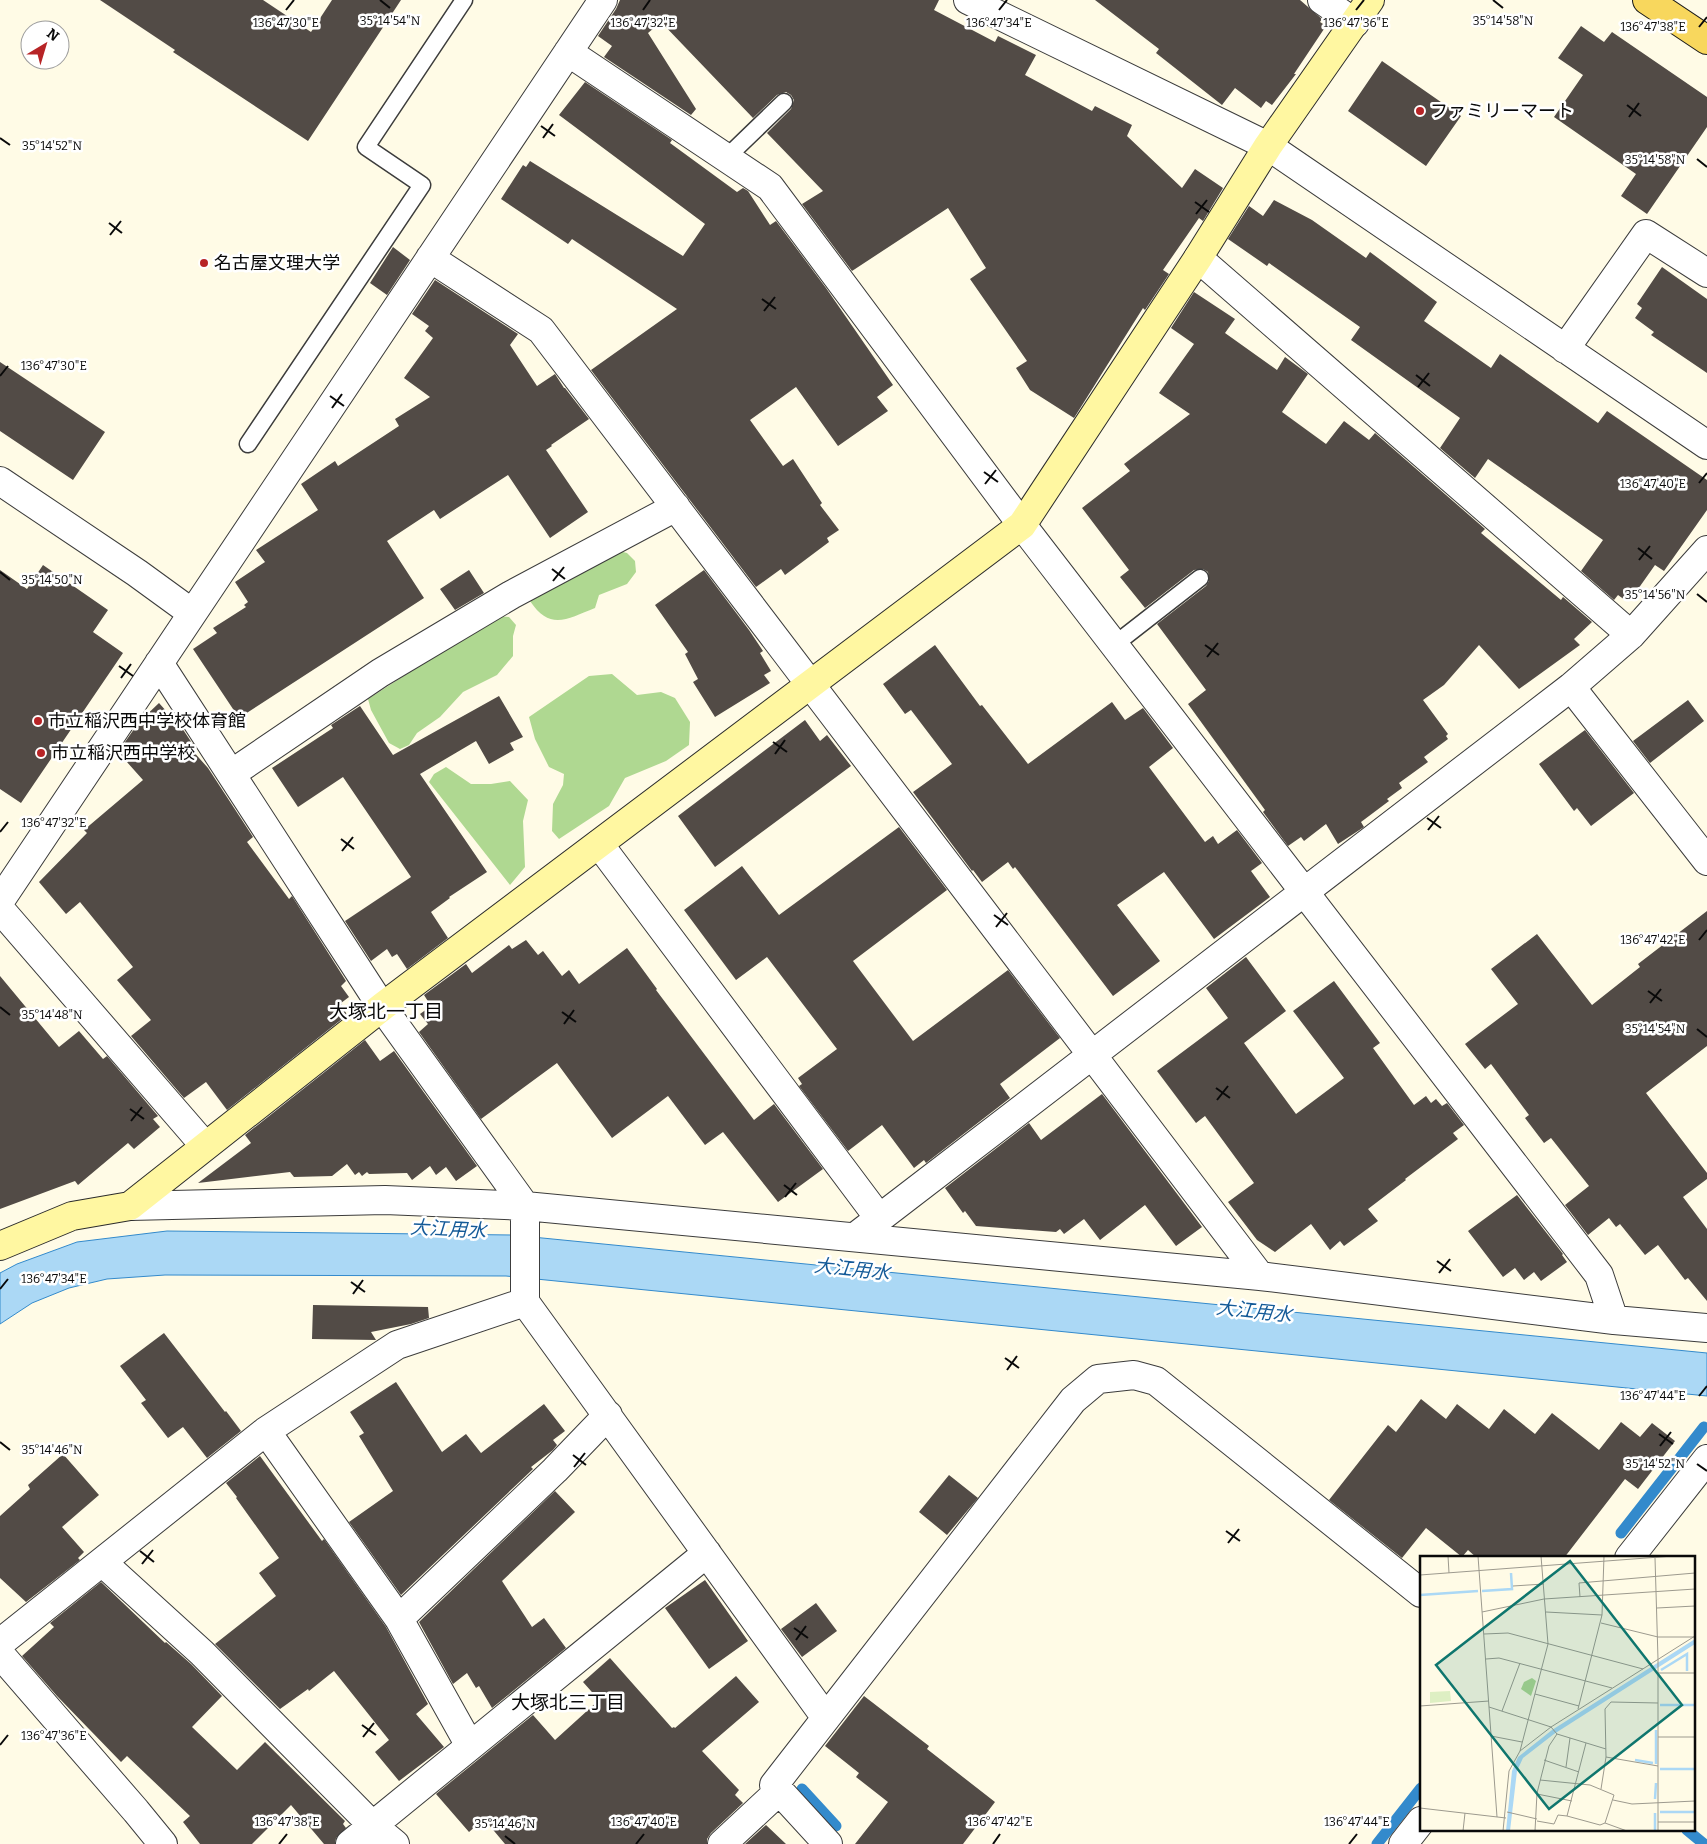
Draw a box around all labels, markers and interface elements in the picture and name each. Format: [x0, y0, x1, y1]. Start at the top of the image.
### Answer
text: 35°14'54"N [360, 14, 421, 28]
text: 35°14'58"N [1473, 14, 1534, 28]
text: 136°47'30"E [253, 16, 319, 30]
text: 136°47'32"E [611, 16, 675, 30]
text: 136°47'34"E [966, 16, 1032, 30]
text: 136°47'36"E [1323, 16, 1389, 30]
north arrow [20, 20, 70, 70]
text: 136°47'38"E [1620, 20, 1686, 34]
text: N [43, 25, 62, 45]
place label: ファミリーマート [1430, 100, 1574, 122]
marker: ファミリーマート [1414, 105, 1426, 117]
text: 35°14'52"N [22, 139, 82, 153]
text: 35°14'58"N [1625, 153, 1686, 167]
place label: 名古屋文理大学 [214, 252, 340, 274]
marker: 名古屋文理大学 [198, 257, 210, 269]
text: 136°47'30"E [21, 359, 87, 373]
text: 136°47'40"E [1620, 477, 1686, 491]
text: 35°14'50"N [21, 573, 83, 587]
text: 35°14'56"N [1625, 588, 1686, 602]
place label: 市立稲沢西中学校体育館 [48, 710, 246, 732]
marker: 市立稲沢西中学校体育館 [32, 715, 44, 727]
place label: 市立稲沢西中学校 [51, 742, 195, 764]
marker: 市立稲沢西中学校 [35, 747, 47, 759]
text: 136°47'32"E [22, 816, 86, 830]
text: 136°47'42"E [1621, 933, 1685, 947]
district label: 大塚北一丁目 [329, 1000, 443, 1023]
text: 35°14'48"N [21, 1008, 83, 1022]
text: 35°14'54"N [1625, 1022, 1686, 1036]
water label: 大江用水 [409, 1216, 489, 1243]
water label: 大江用水 [813, 1254, 893, 1285]
text: 136°47'34"E [21, 1272, 87, 1286]
water label: 大江用水 [1215, 1296, 1295, 1327]
text: 136°47'44"E [1620, 1389, 1686, 1403]
text: 35°14'46"N [21, 1443, 83, 1457]
text: 35°14'52"N [1625, 1457, 1685, 1471]
inset map [1420, 1556, 1694, 1832]
district label: 大塚北三丁目 [511, 1691, 625, 1714]
text: 136°47'36"E [21, 1729, 87, 1743]
text: 136°47'38"E [254, 1815, 320, 1829]
text: 136°47'40"E [611, 1815, 677, 1829]
text: 136°47'42"E [968, 1815, 1032, 1829]
text: 136°47'44"E [1324, 1815, 1390, 1829]
text: 35°14'46"N [474, 1817, 536, 1831]

